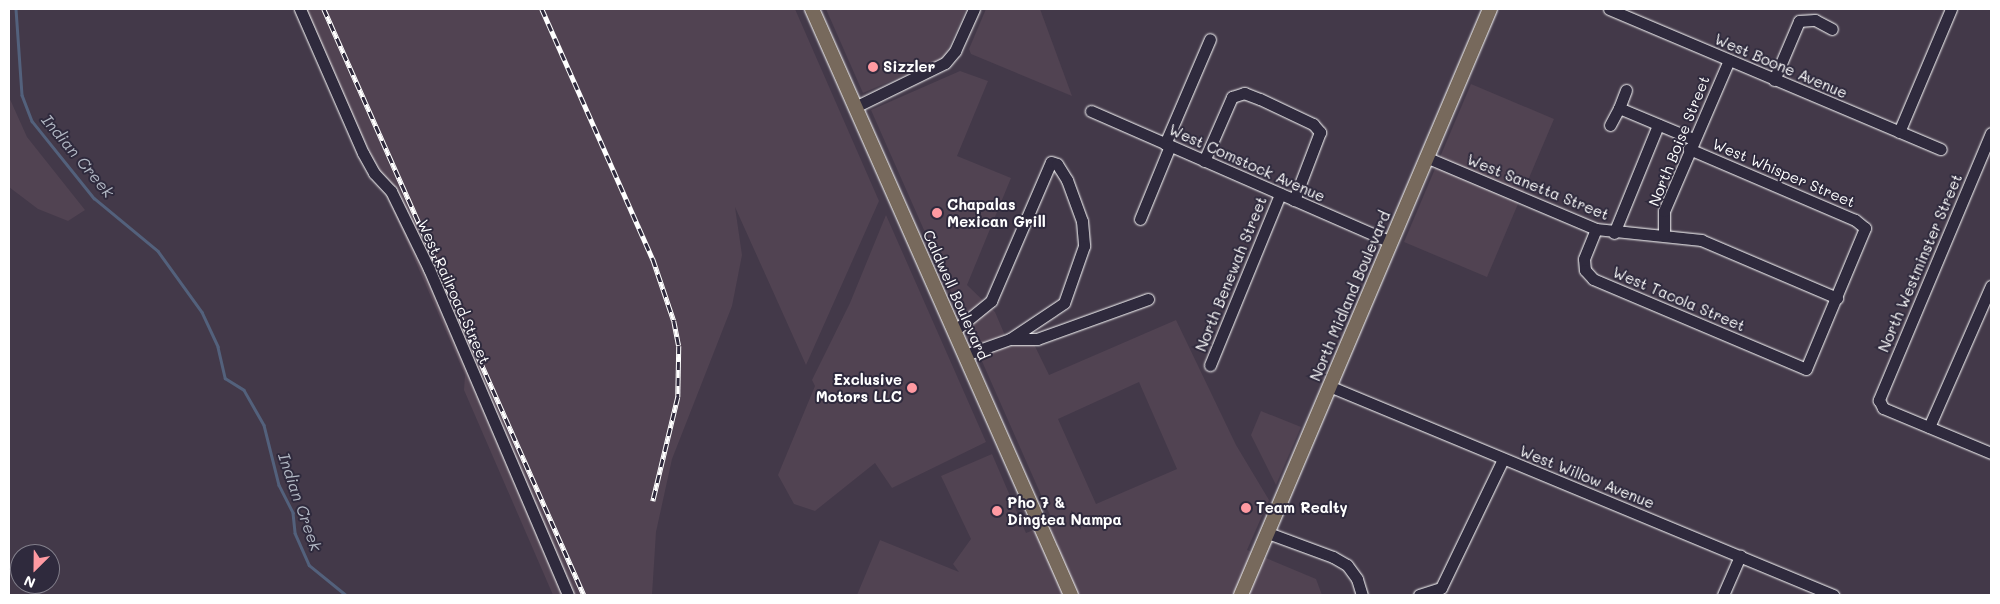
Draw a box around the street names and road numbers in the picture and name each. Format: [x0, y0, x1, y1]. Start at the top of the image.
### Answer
street label: West Boone Avenue [1712, 30, 1850, 102]
street label: North Boise Street [1645, 73, 1713, 209]
street label: West Comstock Avenue [1166, 120, 1328, 206]
street label: West Whisper Street [1710, 135, 1858, 211]
street label: West Sanetta Street [1464, 150, 1612, 224]
street label: North Westminster Street [1874, 171, 1966, 355]
street label: North Benewah Street [1192, 194, 1270, 354]
street label: North Midland Boulevard [1306, 208, 1394, 384]
street label: West Railroad Street [414, 217, 494, 367]
street label: Caldwell Boulevard [919, 227, 993, 363]
street label: West Tacola Street [1610, 263, 1748, 335]
street label: West Willow Avenue [1517, 442, 1657, 512]

